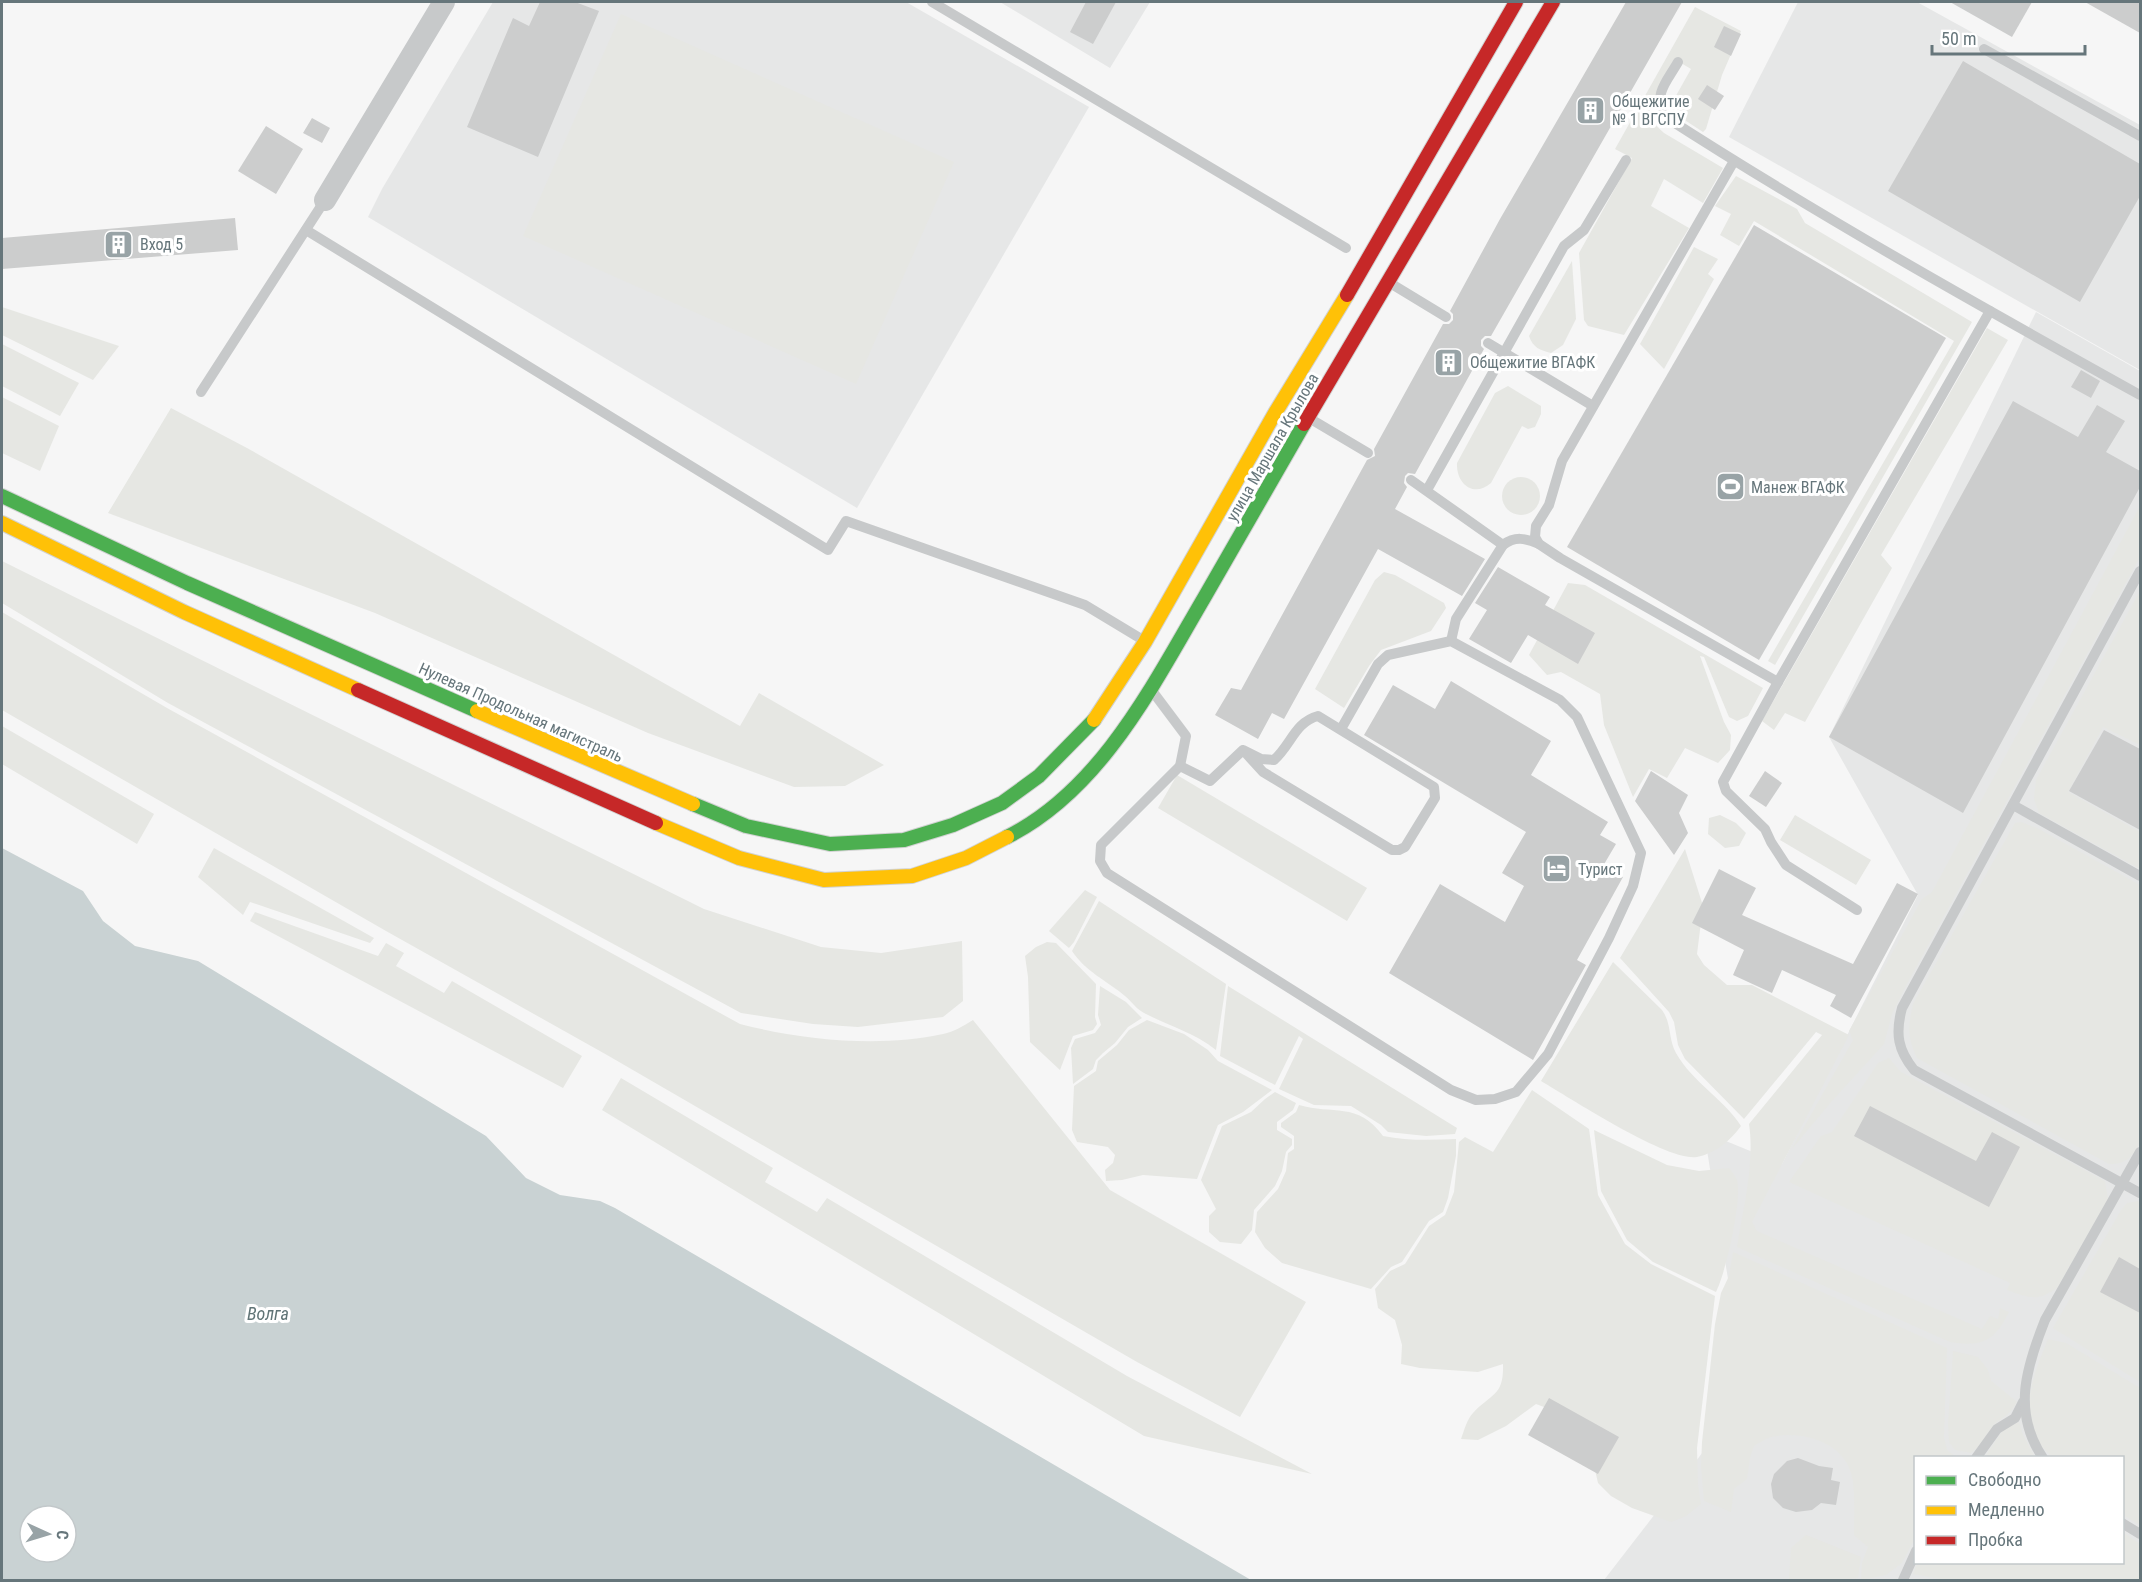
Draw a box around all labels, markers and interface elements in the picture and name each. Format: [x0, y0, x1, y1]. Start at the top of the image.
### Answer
scale bar [1932, 18, 2085, 56]
text: 50 m [1941, 28, 1976, 49]
place label: Общежитие № 1 ВГСПУ [1612, 92, 1690, 129]
building icon: Общежитие № 1 ВГСПУ [1575, 94, 1607, 126]
building icon: Вход 5 [103, 228, 135, 260]
place label: Вход 5 [140, 235, 183, 254]
building icon: Общежитие ВГАФК [1433, 346, 1465, 378]
place label: Общежитие ВГАФК [1470, 353, 1595, 372]
street label: улица Маршала Крылова [1222, 370, 1323, 525]
sports icon: Манеж ВГАФК [1714, 471, 1746, 503]
place label: Манеж ВГАФК [1751, 478, 1845, 497]
street label: Нулевая Продольная магистраль [416, 659, 626, 766]
hotel icon: Турист [1541, 853, 1573, 885]
place label: Турист [1578, 860, 1623, 879]
water label: Волга [247, 1303, 289, 1324]
legend [1914, 1456, 2124, 1564]
text: Свободно [1968, 1469, 2041, 1490]
text: Медленно [1968, 1499, 2045, 1520]
north arrow [18, 1504, 78, 1564]
text: Пробка [1968, 1529, 2023, 1550]
text: С [53, 1530, 72, 1540]

